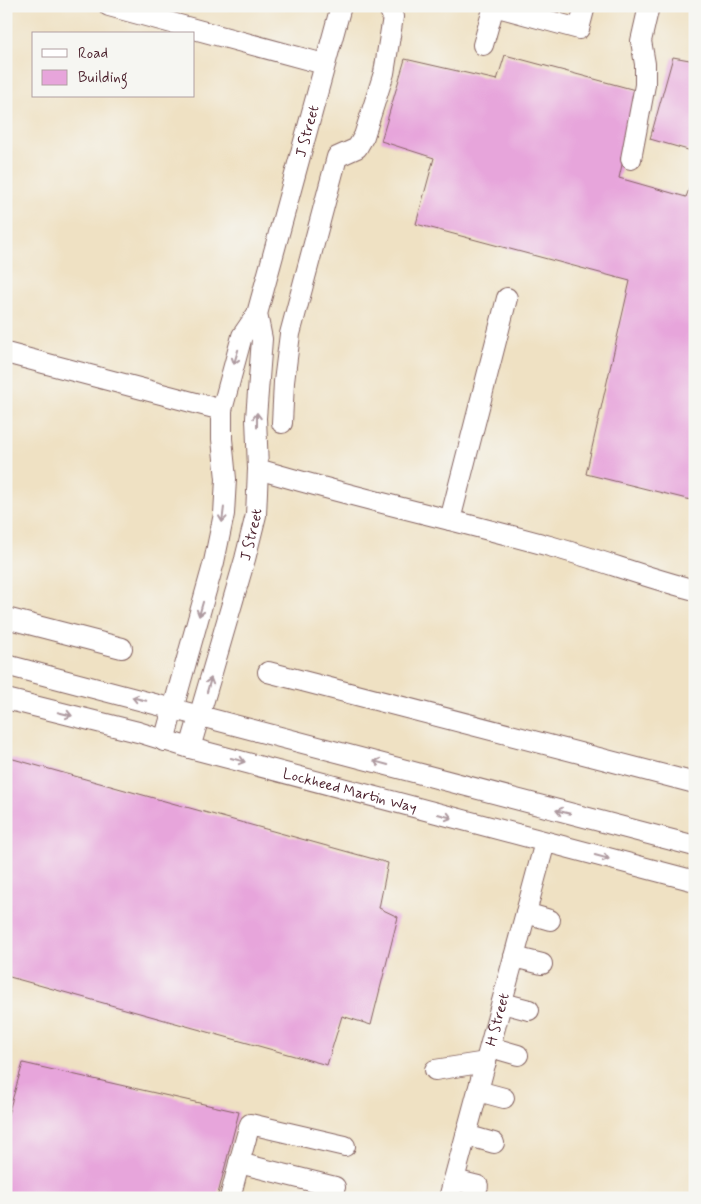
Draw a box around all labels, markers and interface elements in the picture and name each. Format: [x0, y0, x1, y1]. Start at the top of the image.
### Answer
legend [32, 32, 195, 98]
text: Road [78, 44, 108, 64]
text: Building [78, 68, 128, 89]
street label: J Street [291, 103, 325, 160]
one-way arrow [230, 349, 240, 365]
one-way arrow [252, 412, 262, 428]
one-way arrow [218, 506, 228, 522]
street label: J Street [236, 508, 267, 563]
one-way arrow [196, 601, 206, 617]
one-way arrow [205, 677, 215, 693]
one-way arrow [131, 694, 147, 703]
one-way arrow [57, 710, 73, 719]
one-way arrow [229, 756, 245, 765]
one-way arrow [373, 758, 389, 767]
street label: Lockheed Martin Way [280, 764, 419, 818]
one-way arrow [555, 806, 571, 816]
one-way arrow [437, 811, 453, 821]
one-way arrow [594, 853, 610, 862]
street label: H Street [481, 990, 515, 1048]

